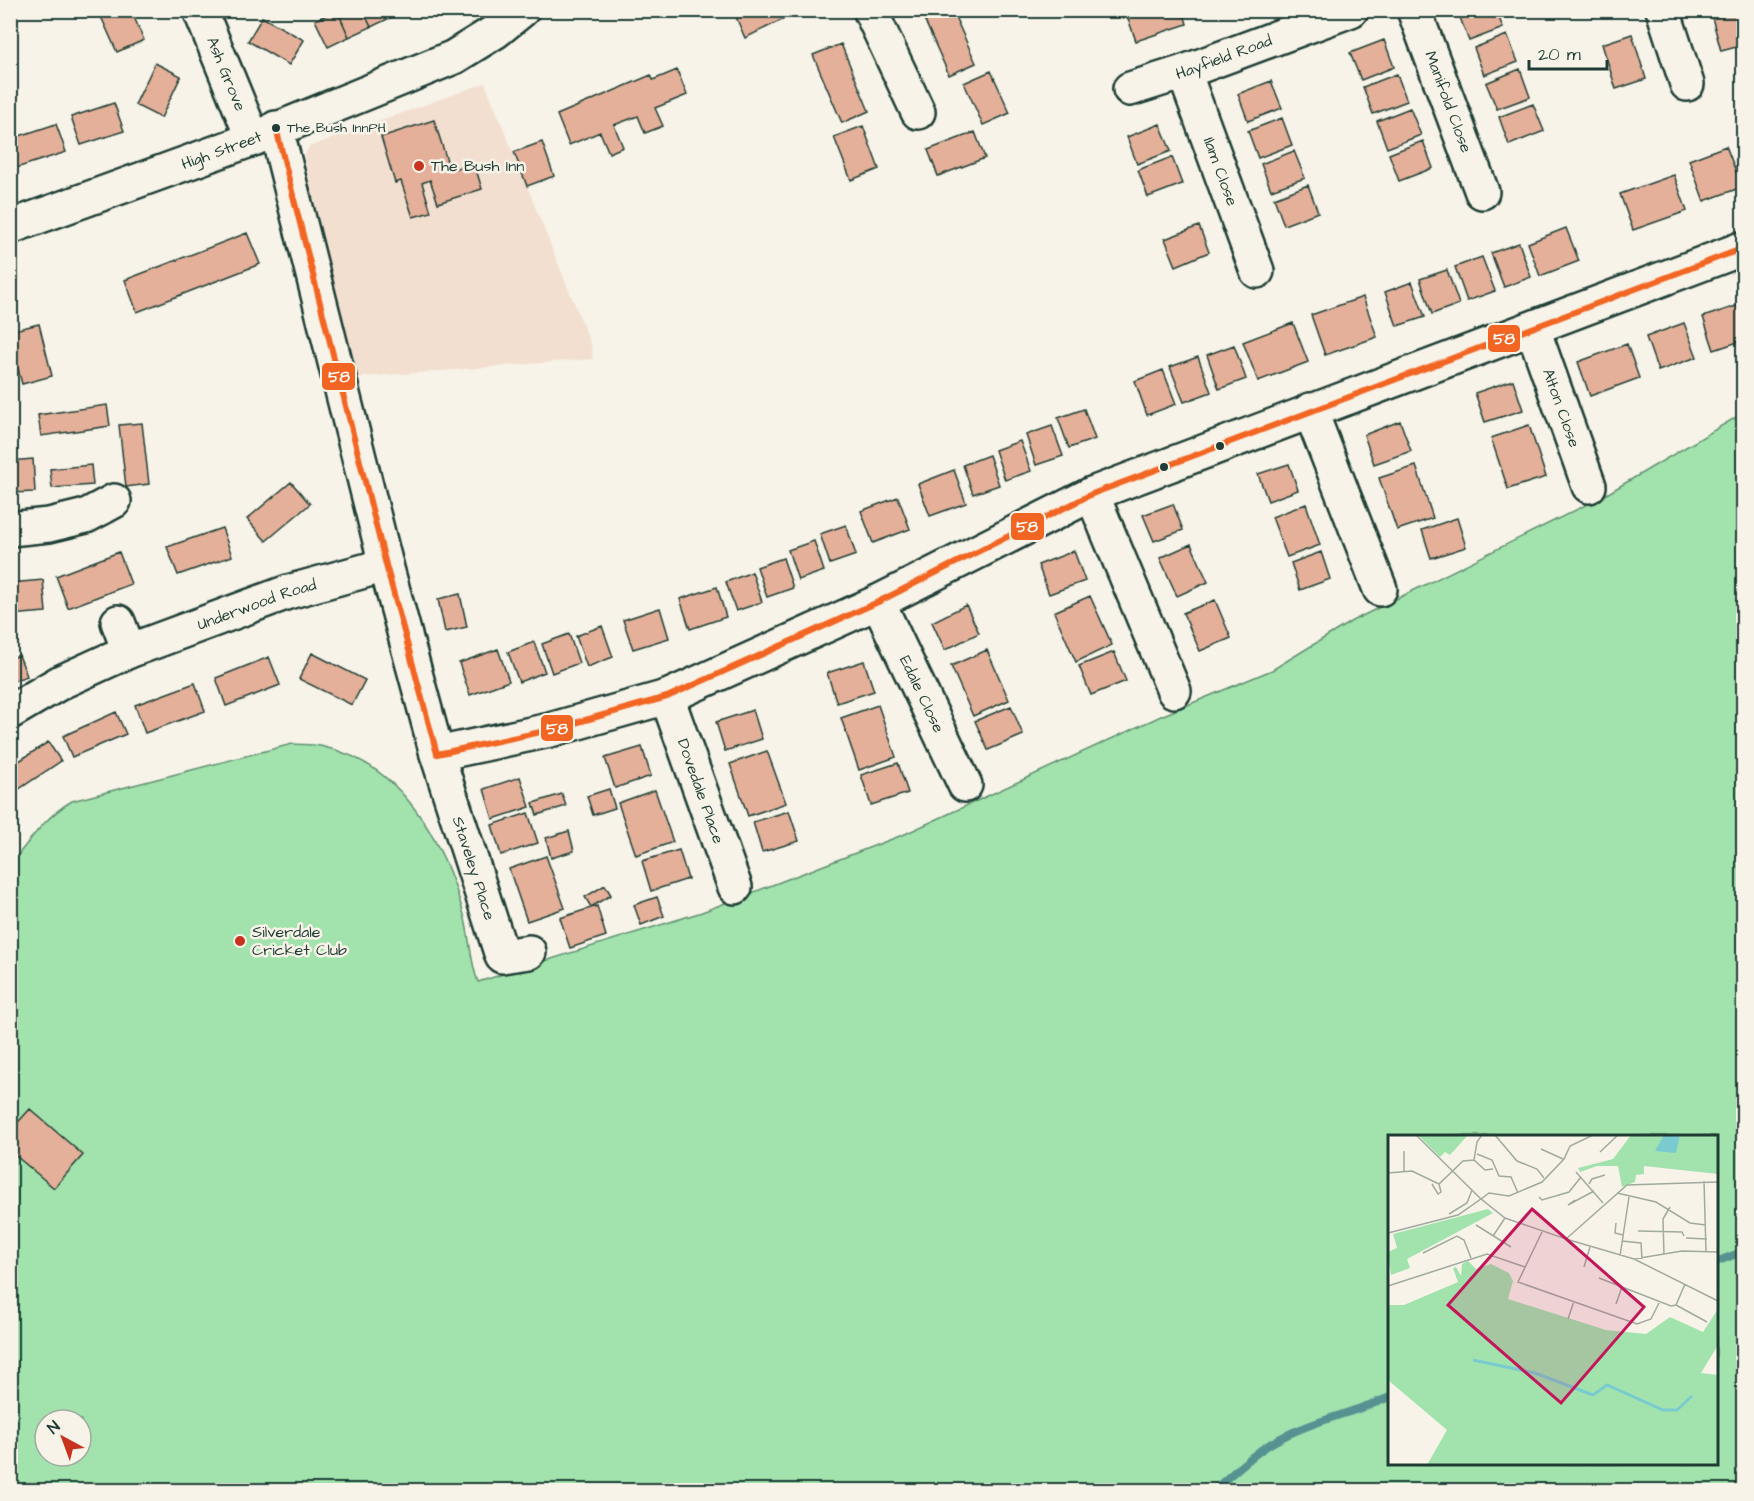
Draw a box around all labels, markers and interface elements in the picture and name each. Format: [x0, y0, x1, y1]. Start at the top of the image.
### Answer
street label: Hayfield Road [1173, 29, 1275, 85]
street label: Ash Grove [201, 33, 251, 115]
scale bar [1529, 33, 1607, 71]
text: 20 m [1538, 42, 1581, 67]
street label: Manifold Close [1419, 48, 1477, 156]
place label: The Bush InnPH [287, 118, 387, 138]
marker: The Bush InnPH [270, 122, 282, 134]
street label: High Street [178, 125, 266, 175]
street label: Ilam Close [1198, 134, 1243, 209]
place label: The Bush Inn [431, 155, 524, 177]
marker: The Bush Inn [412, 159, 426, 173]
line badge: 58 [1487, 324, 1521, 353]
text: 58 [1493, 328, 1515, 350]
line badge: 58 [321, 362, 356, 391]
text: 58 [328, 366, 350, 388]
street label: Alton Close [1537, 366, 1585, 451]
unlabelled marker [1214, 440, 1226, 452]
unlabelled marker [1158, 461, 1170, 473]
line badge: 58 [1010, 512, 1045, 541]
text: 58 [1016, 516, 1038, 538]
street label: Underwood Road [194, 574, 319, 636]
street label: Edale Close [894, 652, 950, 737]
line badge: 58 [540, 714, 574, 742]
text: 58 [546, 718, 568, 740]
street label: Dovedale Place [672, 736, 730, 847]
street label: Staveley Place [447, 814, 501, 923]
place label: Silverdale Cricket Club [252, 921, 347, 961]
marker: Silverdale Cricket Club [233, 934, 247, 948]
inset map [1388, 1135, 1718, 1465]
north arrow [33, 1408, 93, 1468]
text: N [43, 1416, 65, 1439]

